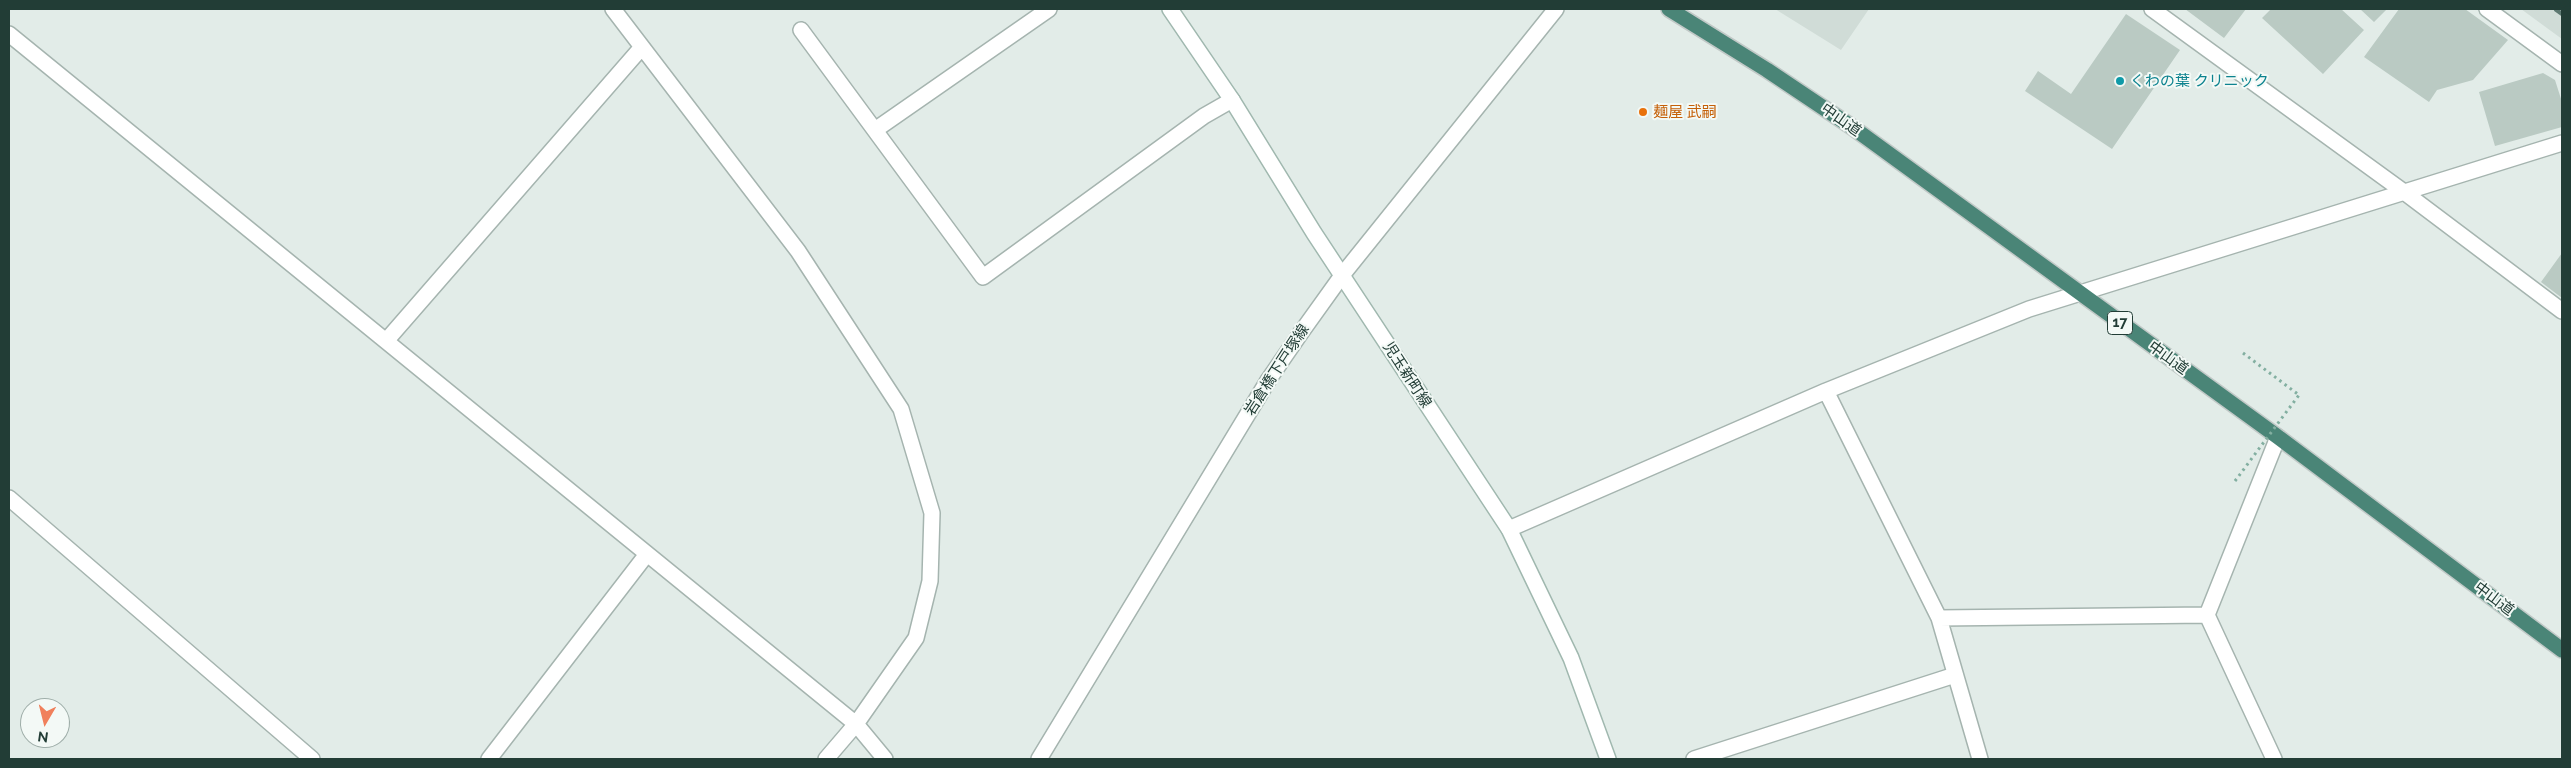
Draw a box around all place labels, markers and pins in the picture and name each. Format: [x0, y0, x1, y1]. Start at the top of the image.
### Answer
place label: くわの葉 クリニック [2130, 72, 2269, 90]
marker: くわの葉 クリニック [2114, 75, 2126, 87]
place label: 麺屋 武嗣 [1653, 103, 1717, 121]
marker: 麺屋 武嗣 [1637, 106, 1649, 118]

